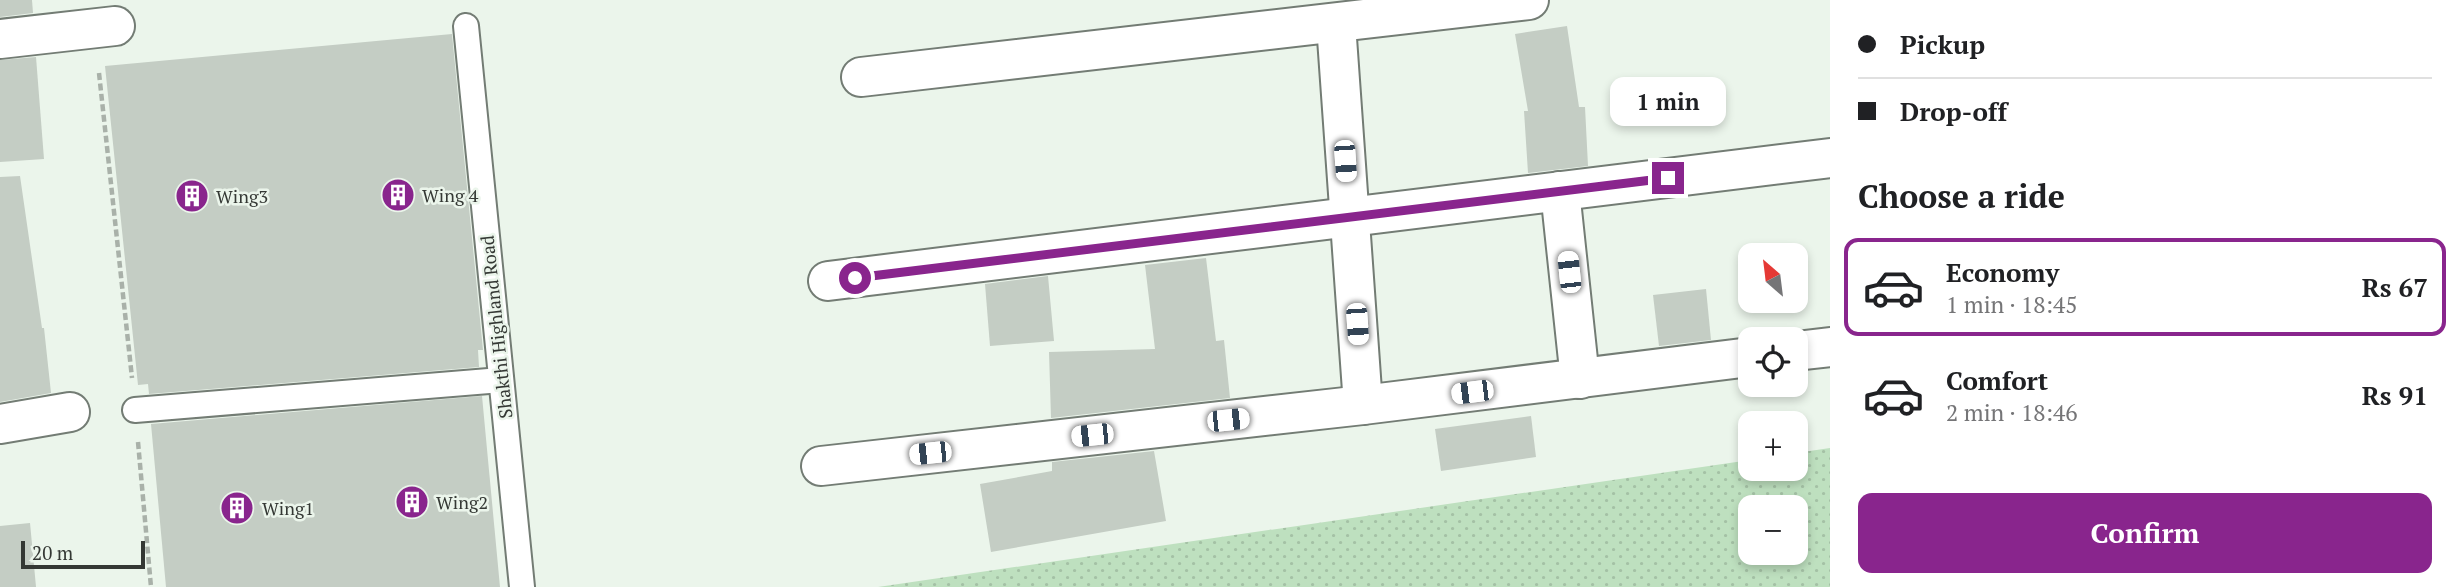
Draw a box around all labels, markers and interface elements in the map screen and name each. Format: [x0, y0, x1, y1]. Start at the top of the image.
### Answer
text: Pickup [1900, 27, 1985, 61]
callout: 1 min [1610, 76, 1726, 125]
text: 1 min [1637, 86, 1699, 117]
text: Drop-off [1900, 94, 2007, 128]
car [1334, 139, 1357, 183]
route end [1652, 162, 1684, 194]
text: Choose a ride [1858, 175, 2065, 217]
building icon: Wing 4 [379, 176, 417, 214]
building icon: Wing3 [173, 177, 211, 215]
place label: Wing 4 [422, 183, 479, 207]
place label: Wing3 [216, 184, 268, 208]
street label: Shakthi Highland Road [474, 234, 518, 420]
north arrow [1738, 243, 1808, 313]
map controls [1738, 243, 1808, 565]
car [1557, 250, 1582, 294]
text: Economy [1946, 255, 2059, 289]
icon: car [1862, 256, 1925, 319]
route start [839, 262, 871, 294]
text: Rs 67 [2362, 270, 2428, 304]
text: 1 min · 18:45 [1946, 289, 2078, 320]
car [1346, 302, 1369, 346]
button: locate [1738, 327, 1808, 397]
text: Comfort [1946, 363, 2048, 397]
icon: car [1862, 364, 1925, 427]
text: Rs 91 [2362, 378, 2428, 412]
car [1450, 379, 1495, 405]
text: 2 min · 18:46 [1946, 397, 2078, 428]
car [1207, 407, 1250, 433]
button: + [1738, 411, 1808, 481]
car [1071, 422, 1114, 448]
car [909, 440, 952, 466]
building icon: Wing2 [393, 483, 431, 521]
building icon: Wing1 [218, 489, 256, 527]
place label: Wing2 [436, 490, 488, 514]
button: Confirm [1858, 493, 2432, 573]
button: − [1738, 495, 1808, 565]
place label: Wing1 [262, 496, 314, 520]
scale bar [21, 538, 145, 570]
text: 20 m [32, 540, 73, 565]

